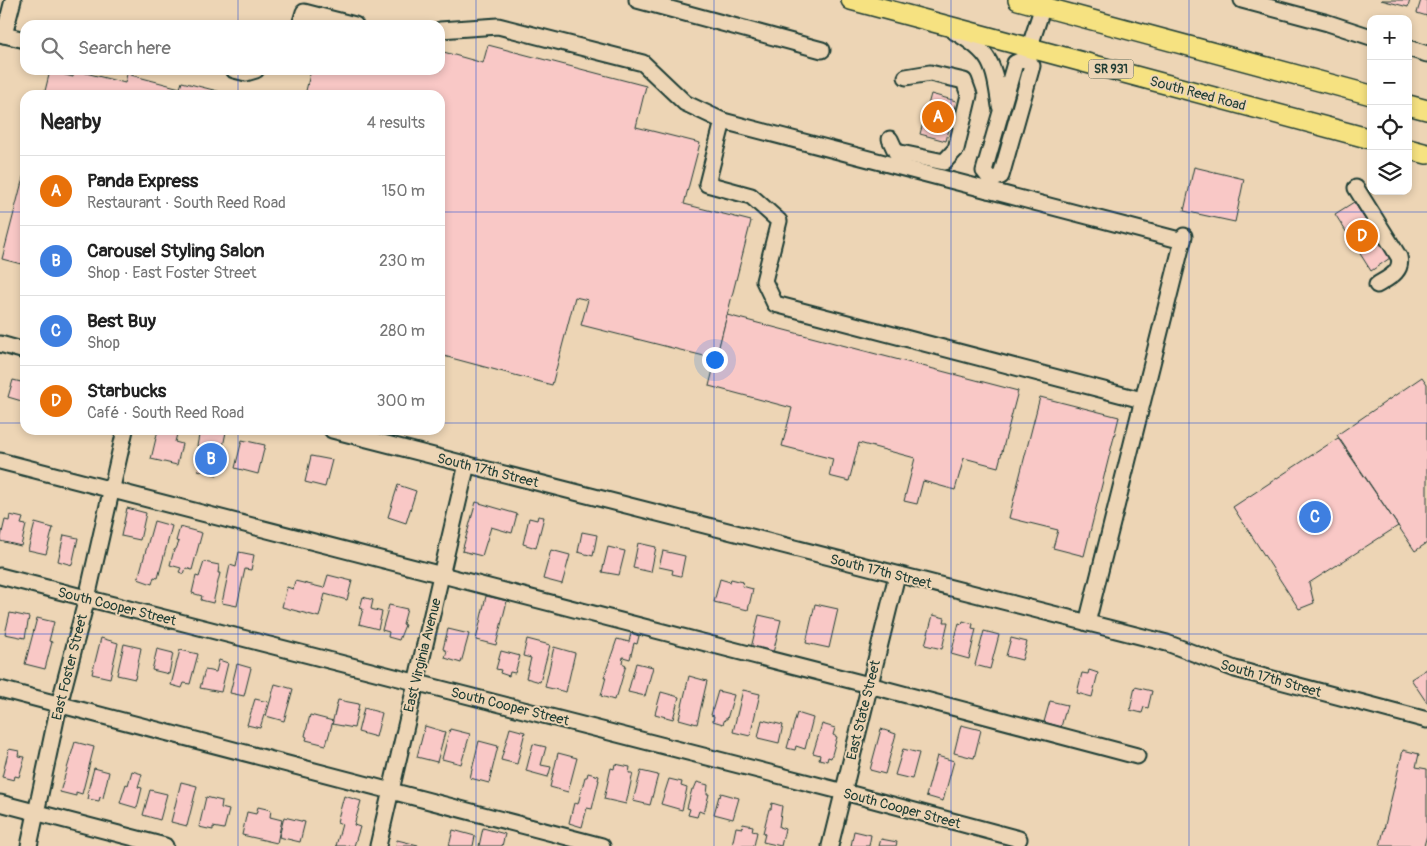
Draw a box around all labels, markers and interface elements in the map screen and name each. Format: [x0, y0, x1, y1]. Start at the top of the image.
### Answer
map controls [1367, 15, 1412, 195]
button: + [1367, 15, 1412, 60]
search box [20, 20, 445, 75]
icon: search [38, 34, 66, 62]
text: Search here [78, 36, 171, 60]
road number: SR 931 [1088, 60, 1134, 78]
button: − [1367, 60, 1412, 105]
street label: South Reed Road [1148, 72, 1248, 115]
pin: A [922, 98, 954, 136]
button: locate [1367, 105, 1412, 150]
text: Nearby [40, 109, 101, 136]
text: 4 results [367, 113, 425, 133]
button: layers [1367, 150, 1412, 195]
text: Panda Express [87, 169, 198, 193]
text: A [51, 181, 61, 201]
text: 150 m [381, 181, 425, 201]
text: Restaurant · South Reed Road [87, 193, 286, 213]
pin: D [1346, 217, 1378, 255]
text: Carousel Styling Salon [87, 239, 264, 263]
text: B [51, 251, 61, 271]
text: 230 m [379, 251, 425, 271]
text: Shop · East Foster Street [87, 263, 257, 283]
text: Best Buy [87, 309, 156, 333]
text: C [51, 321, 61, 341]
text: 280 m [379, 321, 425, 341]
text: Shop [87, 333, 120, 353]
your location [702, 347, 728, 373]
text: Starbucks [87, 379, 166, 403]
text: D [51, 391, 61, 411]
text: 300 m [377, 391, 425, 411]
text: Café · South Reed Road [87, 403, 244, 423]
pin: B [195, 440, 227, 478]
street label: South 17th Street [435, 450, 541, 491]
pin: C [1299, 498, 1331, 536]
street label: South 17th Street [828, 551, 934, 592]
street label: South Cooper Street [56, 584, 178, 629]
street label: East Virginia Avenue [400, 596, 445, 714]
street label: East Foster Street [48, 612, 91, 722]
street label: South 17th Street [1219, 656, 1324, 701]
street label: East State Street [843, 658, 884, 762]
street label: South Cooper Street [449, 684, 571, 729]
street label: South Cooper Street [841, 785, 963, 832]

